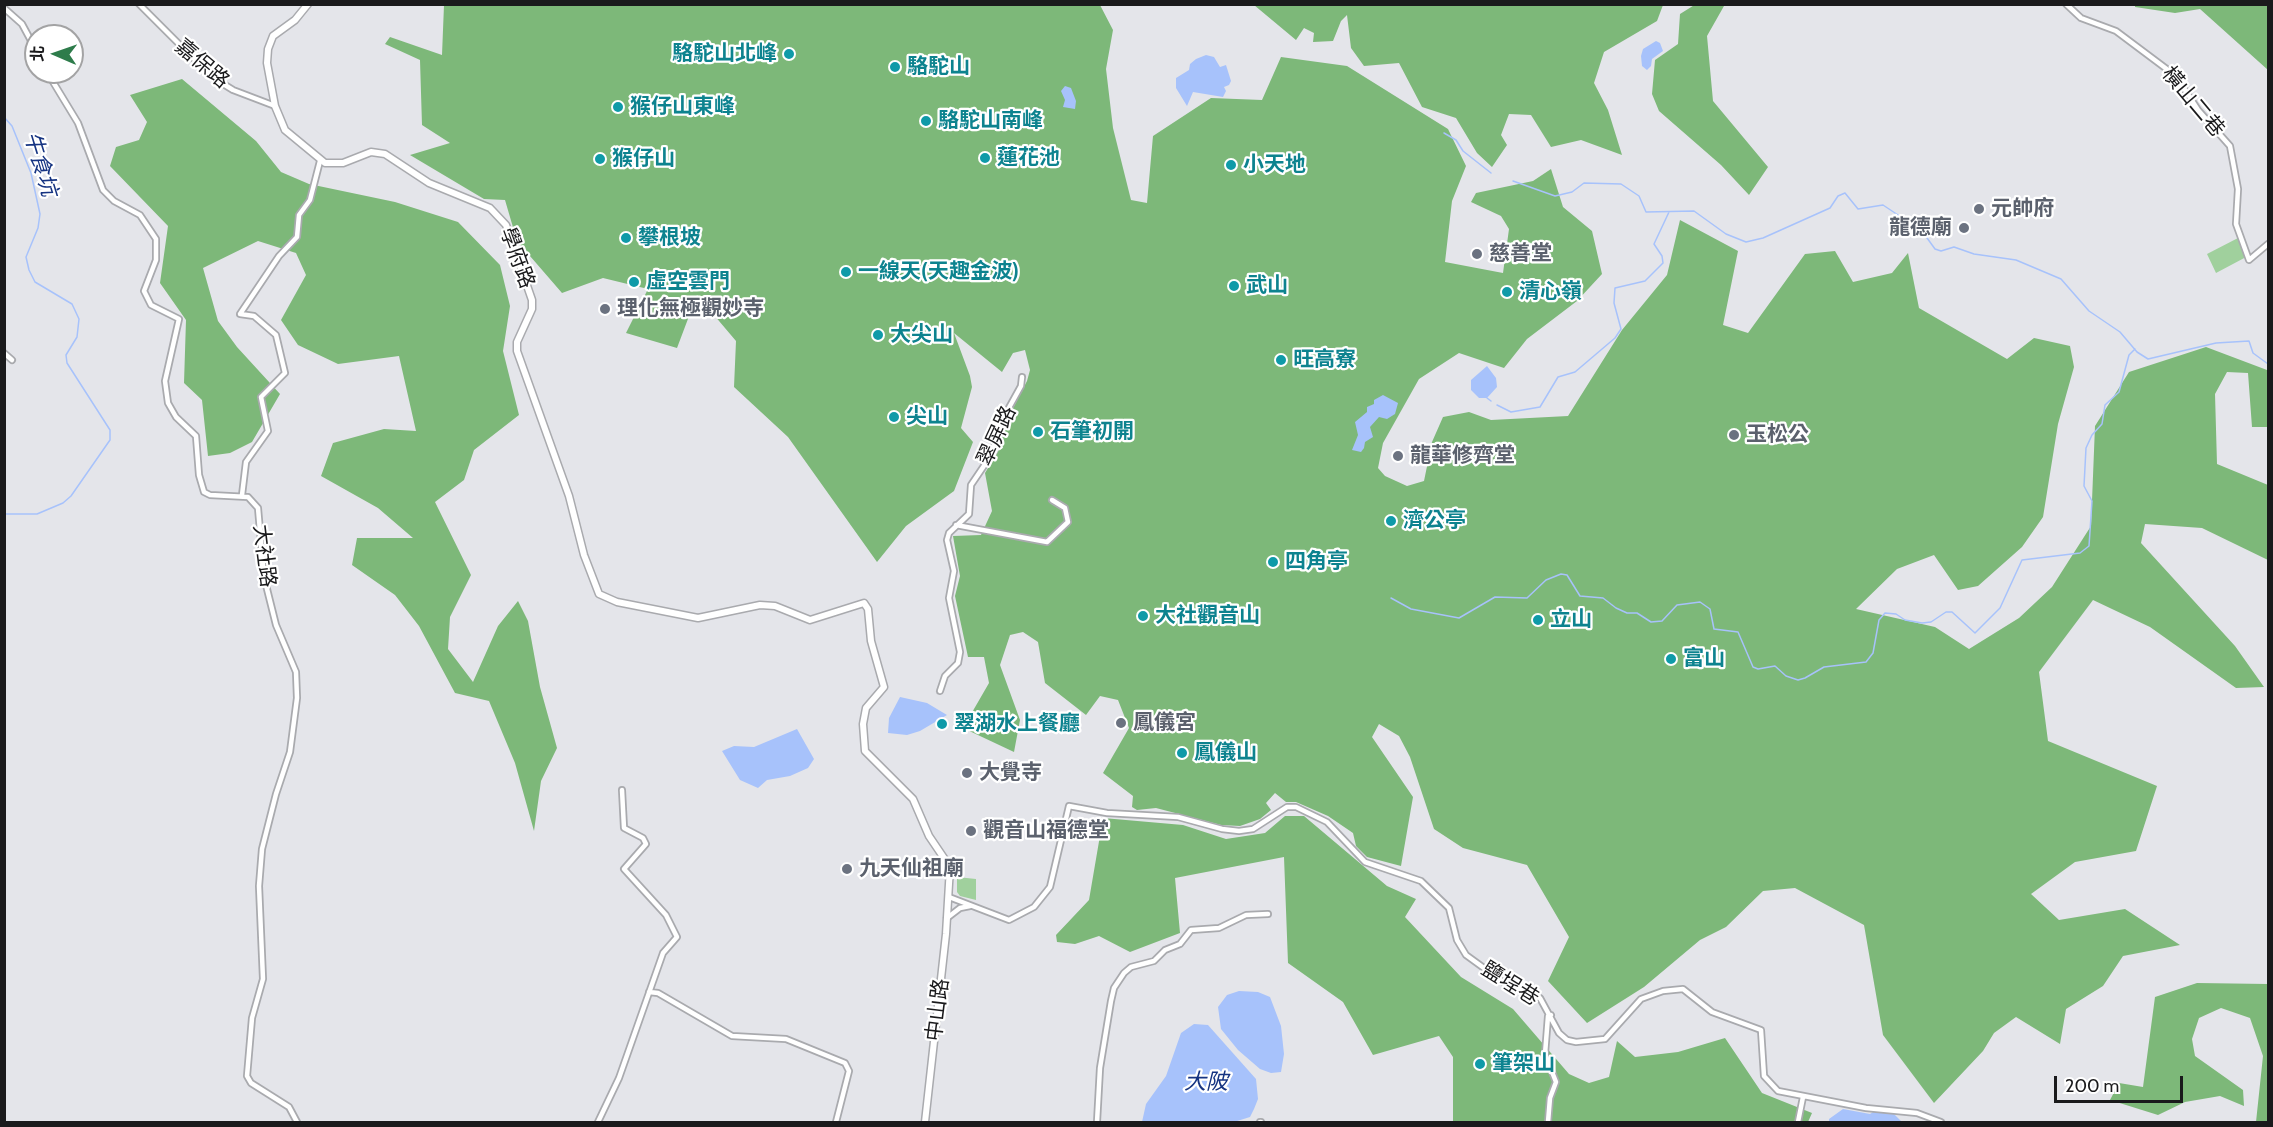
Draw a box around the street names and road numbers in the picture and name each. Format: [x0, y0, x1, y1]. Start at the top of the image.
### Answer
street label: 嘉保路 [170, 34, 234, 94]
street label: 橫山二巷 [2156, 62, 2230, 142]
street label: 學府路 [494, 224, 540, 292]
street label: 翠屏路 [972, 402, 1022, 470]
street label: 大社路 [248, 523, 280, 589]
street label: 鹽埕巷 [1477, 957, 1543, 1011]
street label: 中山路 [922, 977, 954, 1043]

